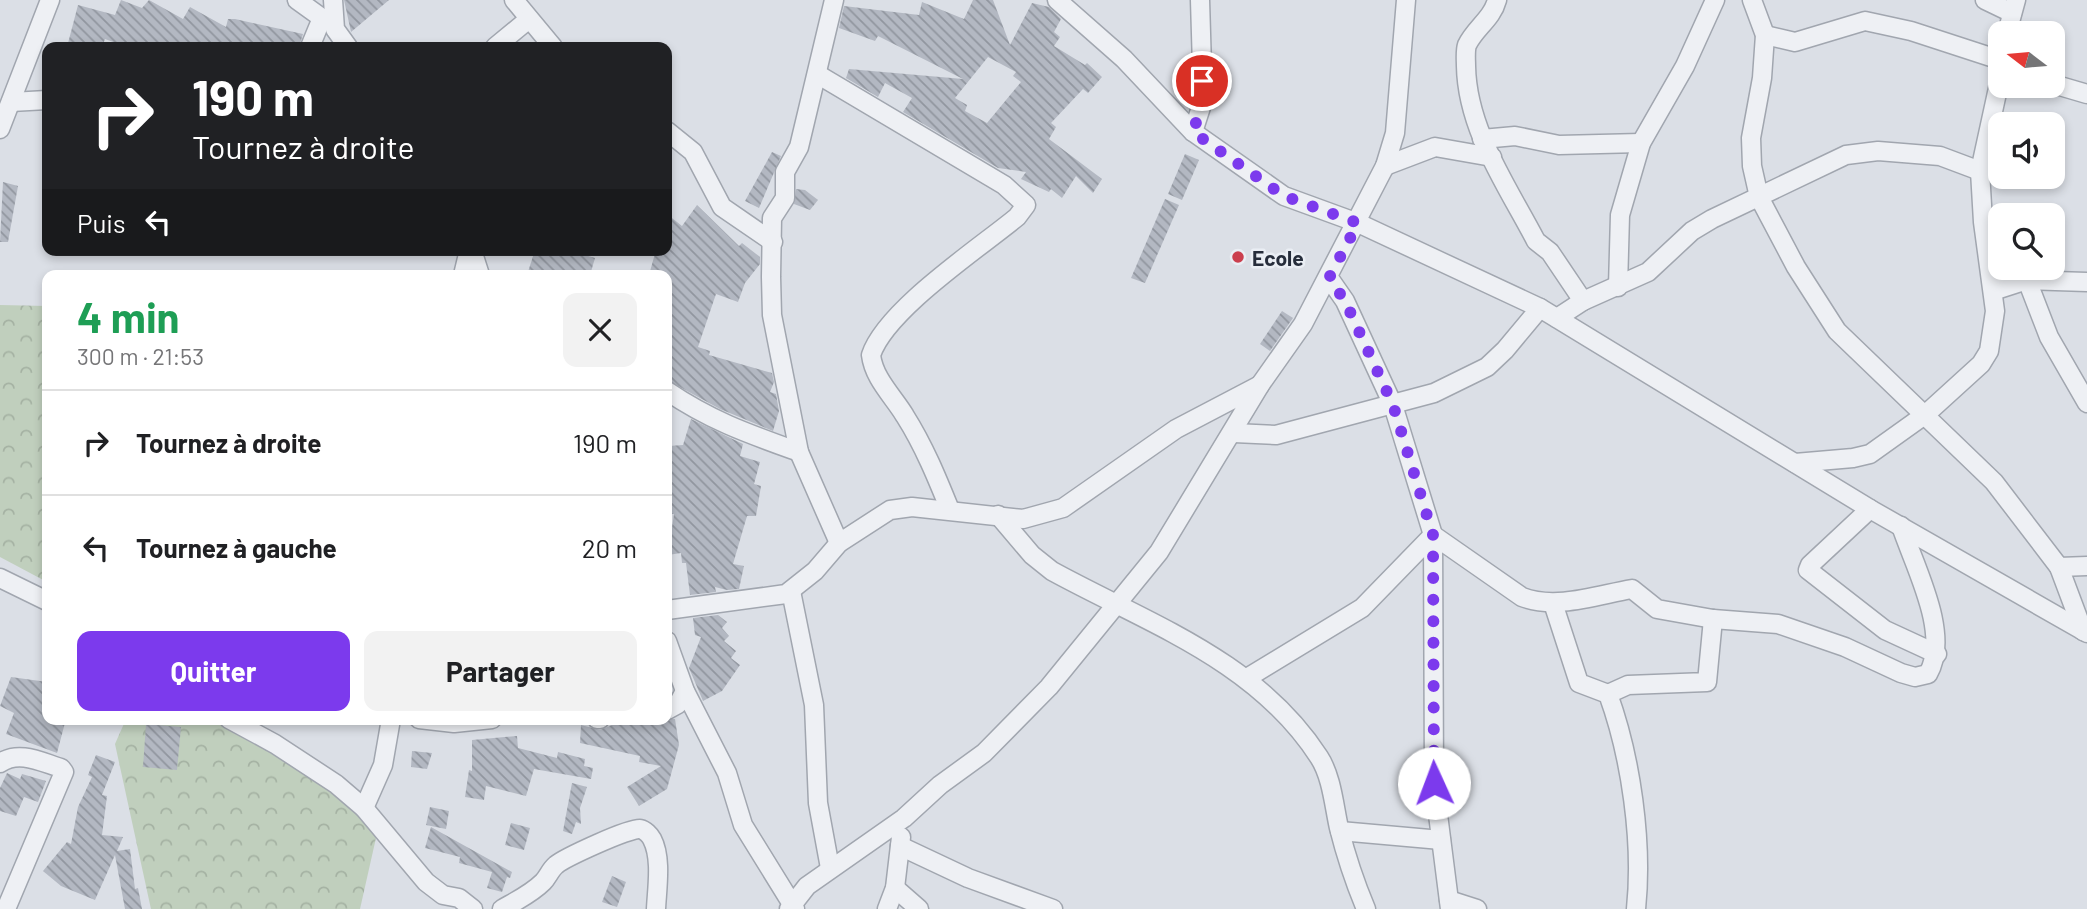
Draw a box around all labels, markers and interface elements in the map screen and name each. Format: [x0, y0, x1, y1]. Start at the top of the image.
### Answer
north arrow [1988, 21, 2065, 98]
map controls [1988, 21, 2065, 280]
pin [1172, 51, 1232, 111]
icon: arrive [1183, 62, 1221, 100]
text: 190 m [192, 67, 314, 126]
icon: right [77, 70, 168, 161]
button: sound [1988, 112, 2065, 189]
text: Tournez à droite [192, 127, 414, 165]
icon: left [139, 203, 177, 241]
button: search [1988, 203, 2065, 280]
text: Puis [77, 207, 125, 238]
place label: Ecole [1252, 245, 1304, 270]
marker: Ecole [1230, 249, 1246, 265]
text: 4 min [77, 291, 180, 341]
button: close [563, 293, 637, 367]
text: 300 m · 21:53 [77, 342, 204, 370]
icon: right [77, 424, 115, 462]
text: Tournez à droite [136, 427, 321, 458]
text: 190 m [573, 427, 637, 458]
icon: left [77, 529, 115, 567]
text: Tournez à gauche [136, 532, 337, 563]
text: 20 m [582, 532, 637, 563]
button: Quitter [77, 631, 350, 711]
button: Partager [364, 631, 637, 711]
position arrow [1397, 746, 1471, 820]

